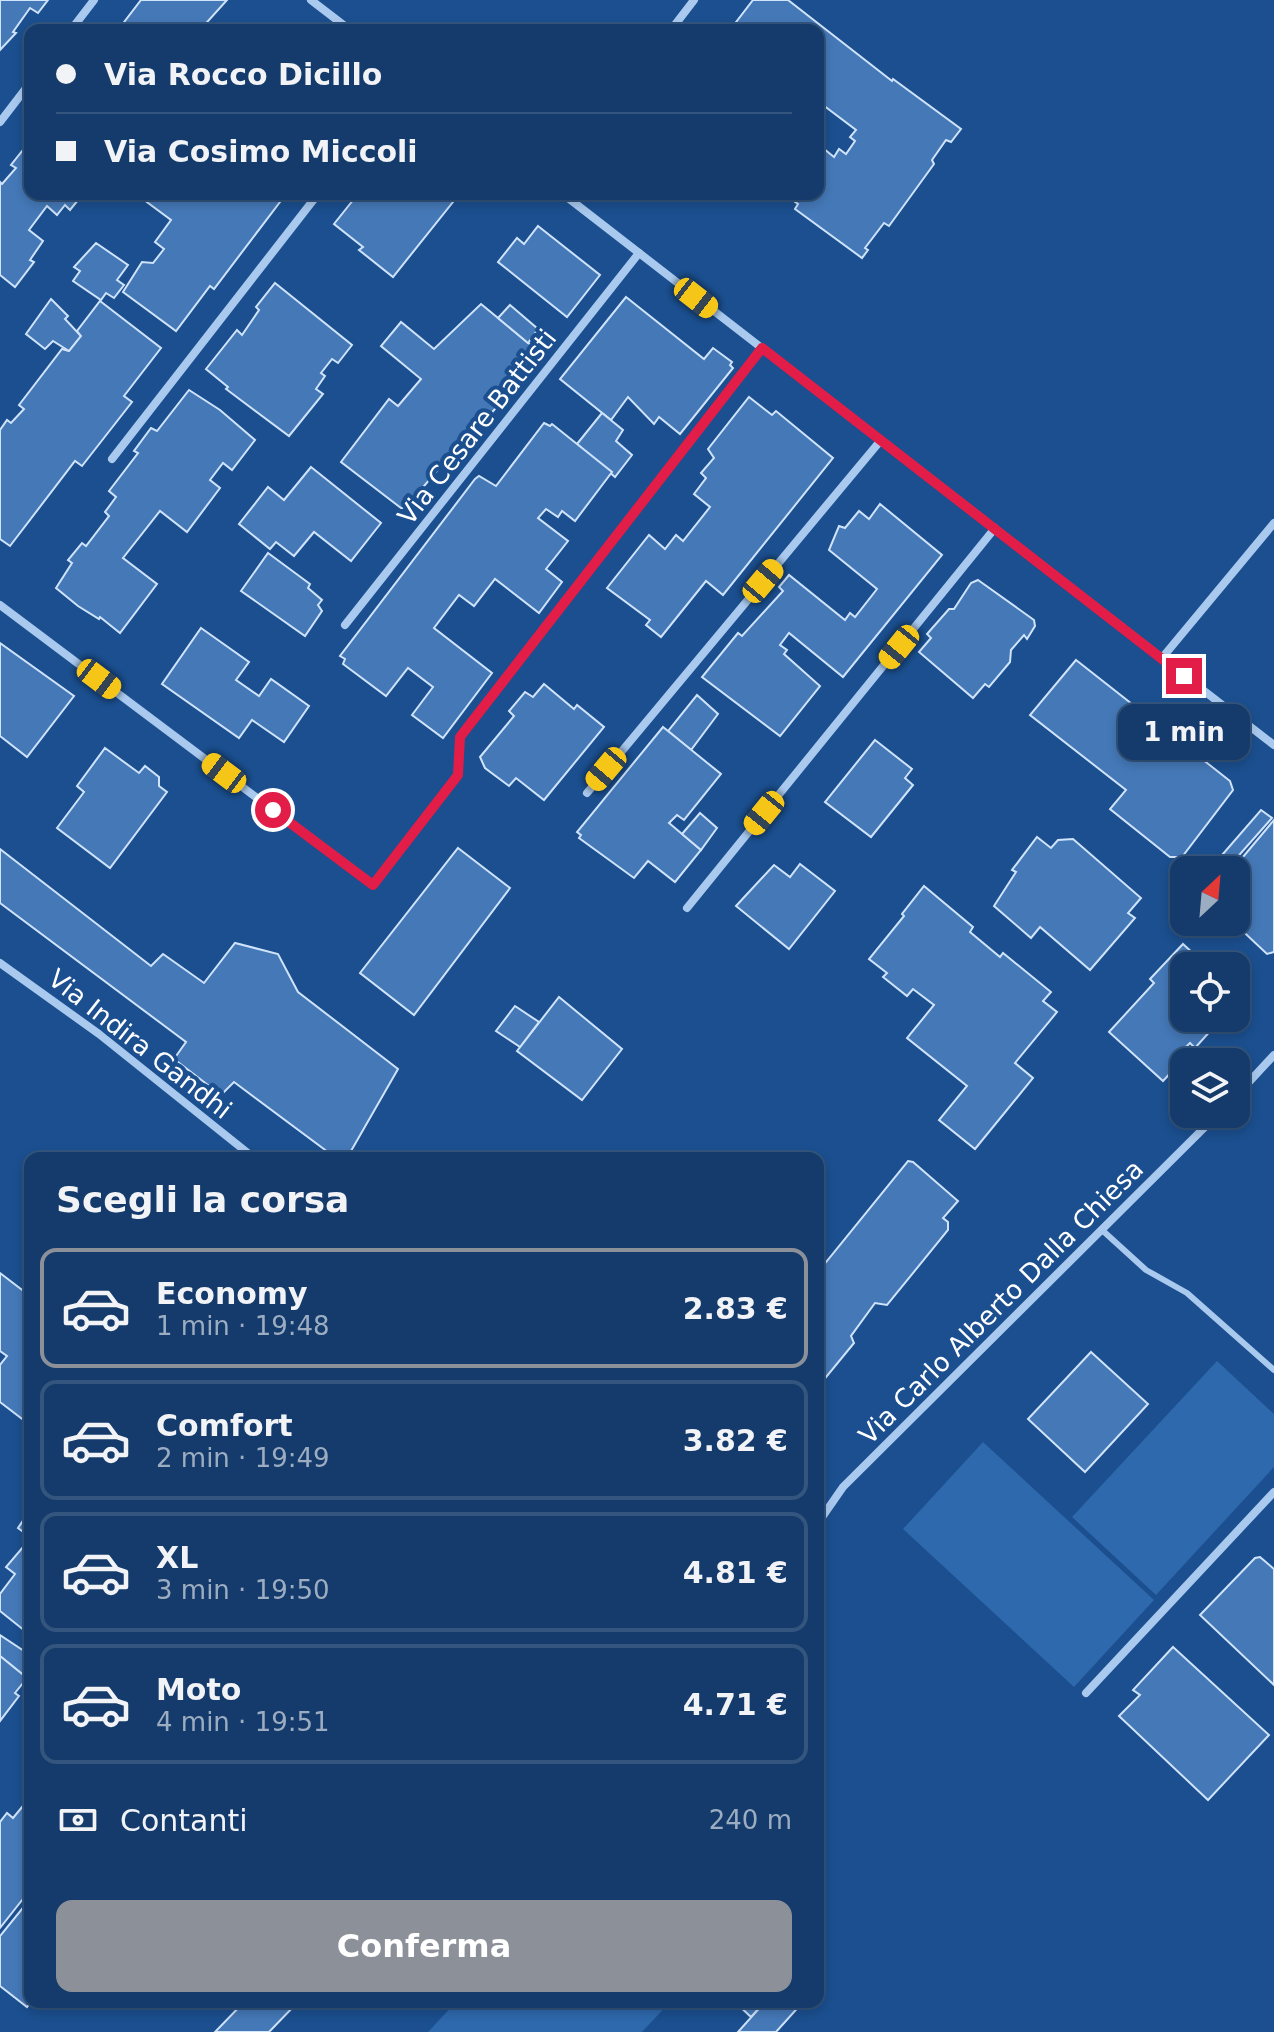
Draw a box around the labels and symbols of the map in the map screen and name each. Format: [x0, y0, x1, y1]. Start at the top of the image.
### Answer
car [670, 274, 722, 322]
street label: Via Cesare Battisti [392, 324, 562, 530]
car [738, 555, 788, 607]
car [875, 621, 923, 673]
car [73, 655, 125, 703]
route end [1166, 658, 1202, 694]
callout: 1 min [1118, 704, 1250, 760]
car [581, 743, 631, 795]
car [198, 749, 250, 797]
car [740, 787, 788, 839]
route start [255, 792, 291, 828]
north arrow [1170, 856, 1250, 936]
street label: Via Indira Gandhi [42, 963, 238, 1125]
street label: Via Carlo Alberto Dalla Chiesa [853, 1154, 1149, 1450]

